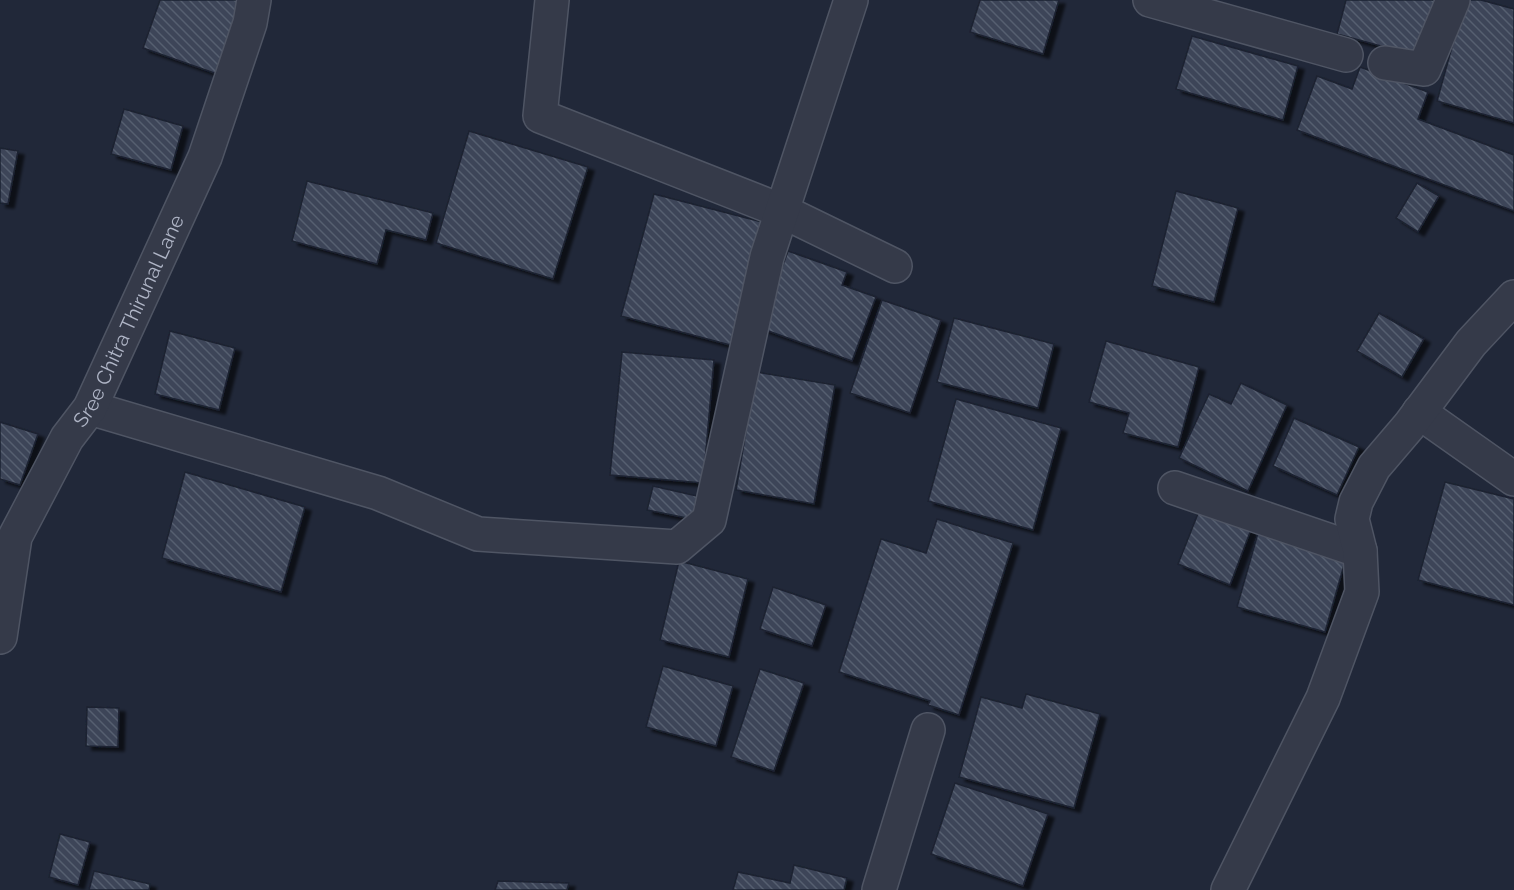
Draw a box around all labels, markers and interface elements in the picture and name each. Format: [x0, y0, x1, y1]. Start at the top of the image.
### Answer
street label: Sree Chitra Thirunal Lane [68, 211, 189, 432]

